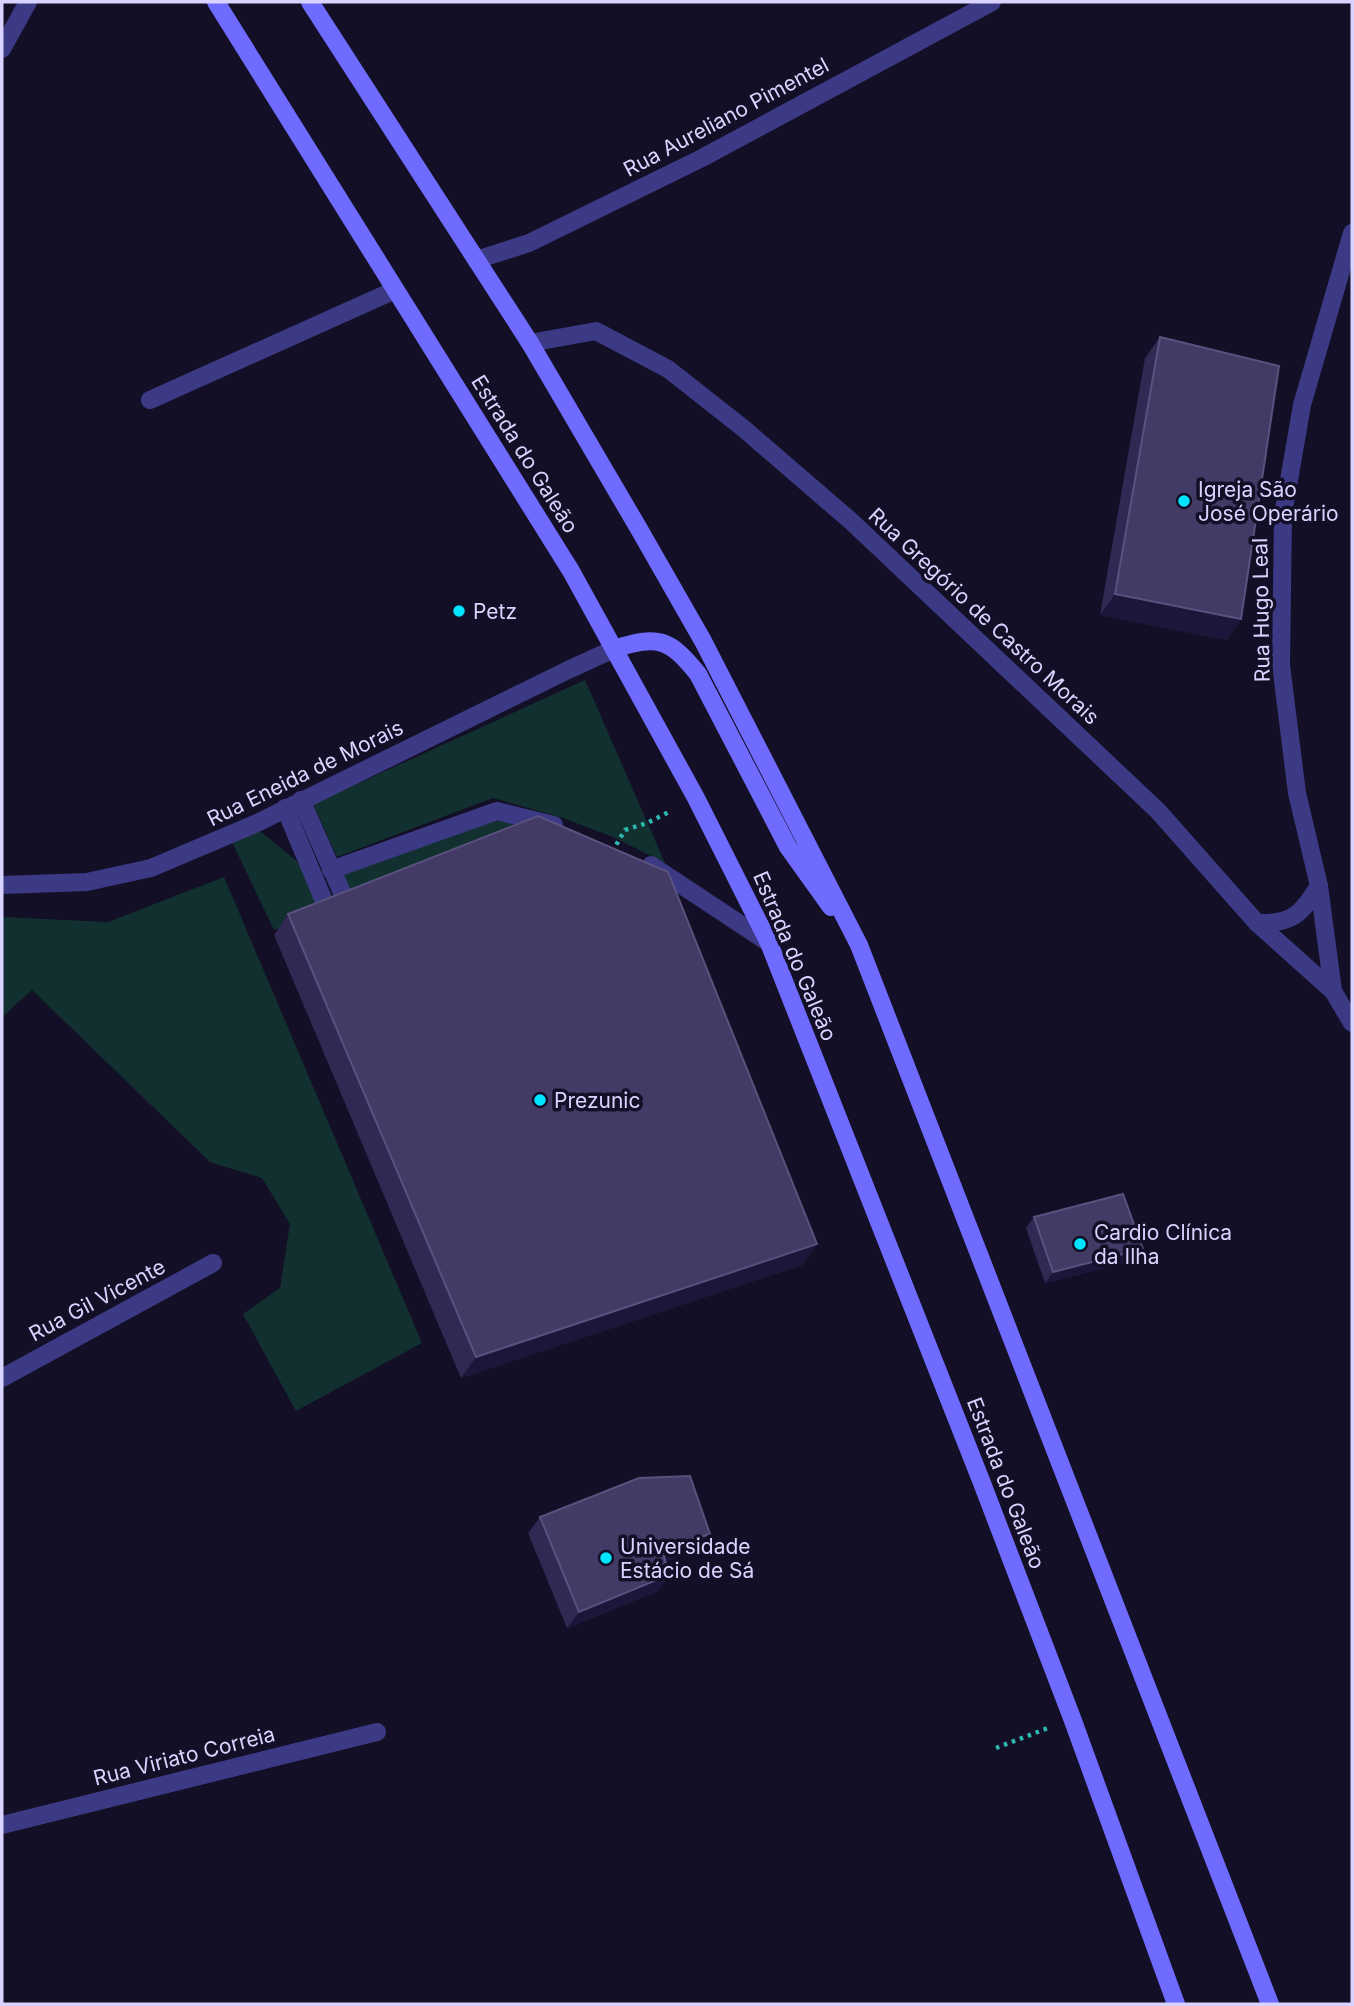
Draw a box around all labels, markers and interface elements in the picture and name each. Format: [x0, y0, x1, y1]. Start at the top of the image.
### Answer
street label: Rua Aureliano Pimentel [619, 52, 833, 182]
street label: Estrada do Galeão [466, 370, 584, 538]
place label: Igreja São José Operário [1198, 477, 1339, 526]
marker: Igreja São José Operário [1176, 493, 1192, 509]
street label: Rua Gregório de Castro Morais [864, 503, 1104, 729]
street label: Rua Hugo Leal [1247, 538, 1275, 682]
place label: Petz [473, 599, 517, 624]
marker: Petz [451, 603, 467, 619]
street label: Rua Eneida de Morais [203, 715, 407, 831]
street label: Estrada do Galeão [748, 868, 842, 1044]
place label: Prezunic [554, 1088, 640, 1113]
marker: Prezunic [532, 1092, 548, 1108]
place label: Cardio Clínica da Ilha [1094, 1220, 1232, 1269]
marker: Cardio Clínica da Ilha [1072, 1236, 1088, 1252]
street label: Rua Gil Vicente [25, 1254, 169, 1346]
street label: Estrada do Galeão [962, 1394, 1050, 1572]
place label: Universidade Estácio de Sá [620, 1534, 754, 1583]
marker: Universidade Estácio de Sá [598, 1550, 614, 1566]
street label: Rua Viriato Correia [91, 1721, 277, 1791]

